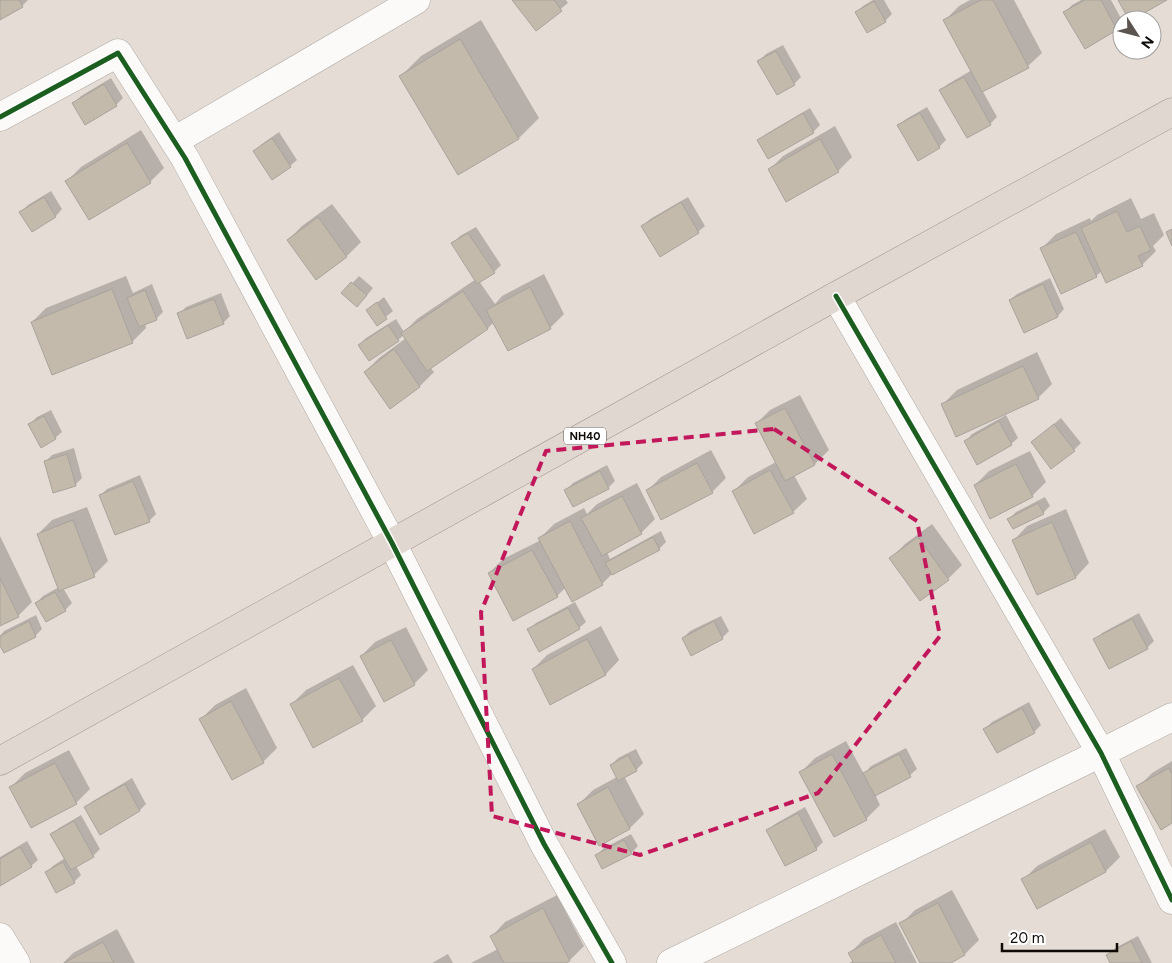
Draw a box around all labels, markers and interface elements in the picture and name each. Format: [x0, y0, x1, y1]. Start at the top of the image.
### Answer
north arrow [1112, 10, 1162, 60]
text: N [1137, 33, 1157, 52]
road number: NH40 [564, 428, 606, 444]
scale bar [1002, 920, 1117, 952]
text: 20 m [1010, 929, 1044, 947]

